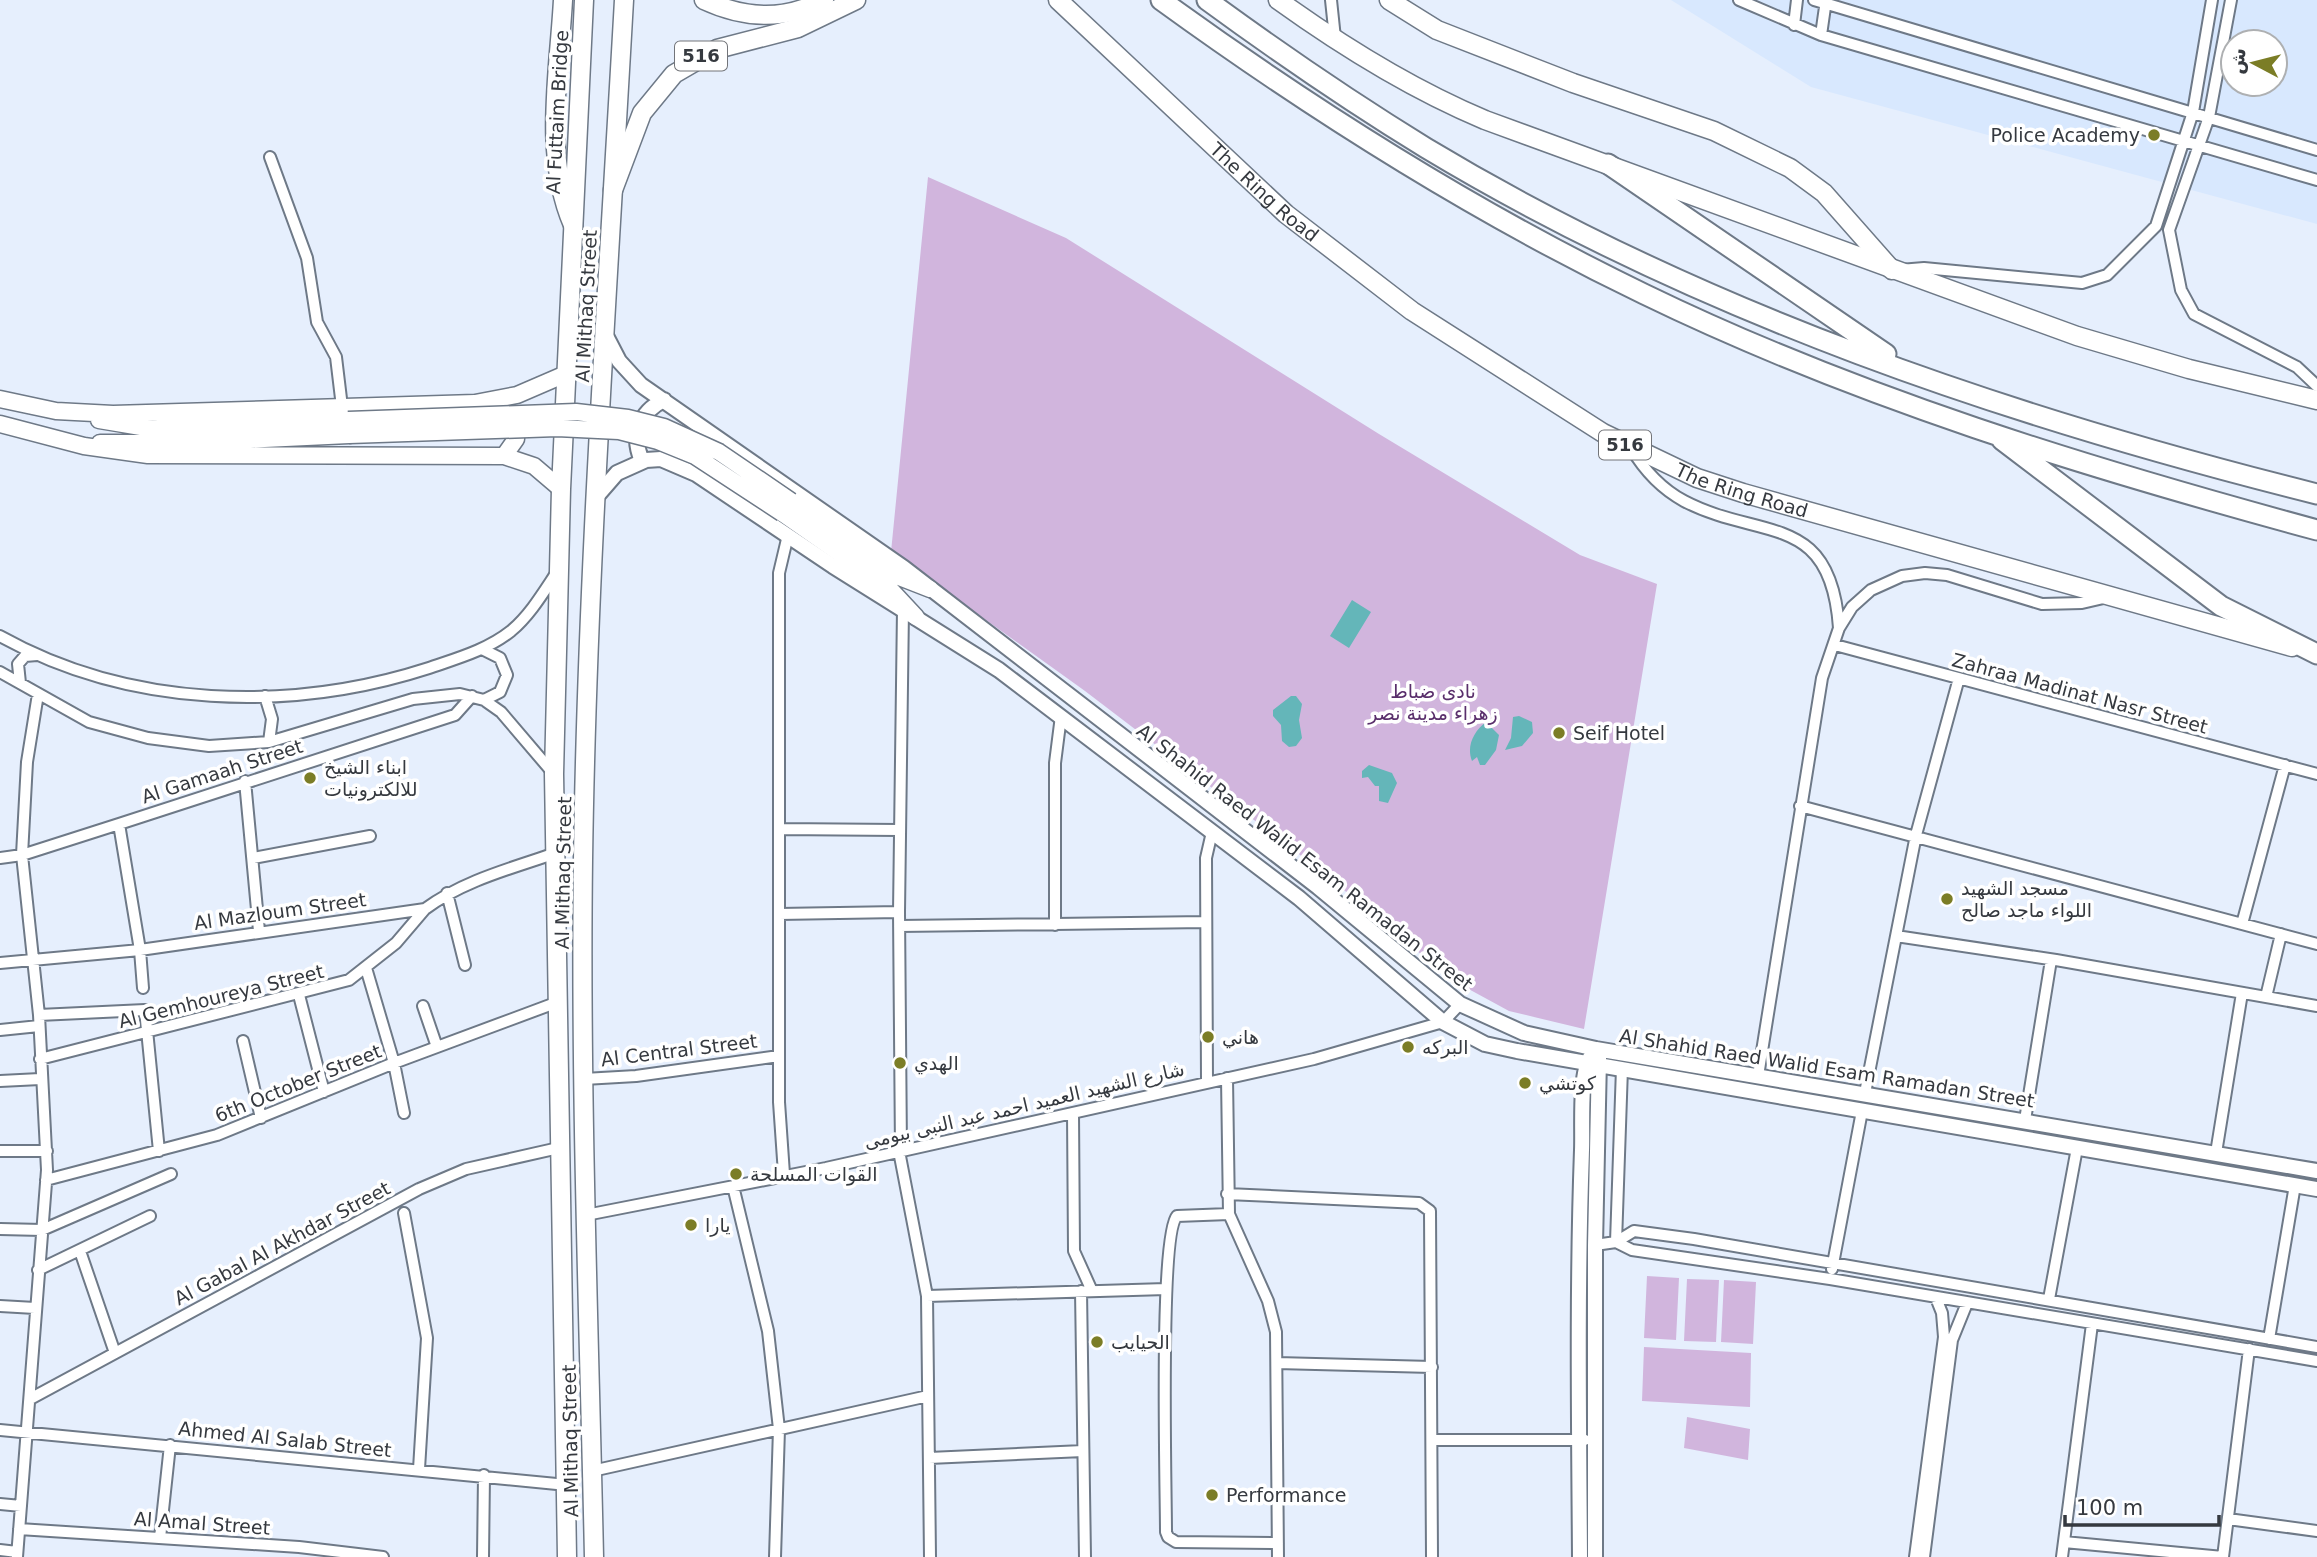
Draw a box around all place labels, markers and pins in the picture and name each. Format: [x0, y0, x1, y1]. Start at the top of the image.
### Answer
place label: Police Academy [1991, 124, 2140, 146]
marker: Police Academy [2146, 127, 2162, 143]
place label: Seif Hotel [1573, 722, 1665, 744]
marker: Seif Hotel [1551, 725, 1567, 741]
place label: ابناء الشيخ للالكترونيات [324, 756, 418, 801]
marker: ابناء الشيخ للالكترونيات [302, 770, 318, 786]
place label: مسجد الشهيد اللواء ماجد صالح [1961, 877, 2092, 922]
marker: مسجد الشهيد اللواء ماجد صالح [1939, 891, 1955, 907]
place label: هاني [1222, 1026, 1259, 1049]
marker: هاني [1200, 1029, 1216, 1045]
place label: البركه [1422, 1036, 1469, 1059]
marker: البركه [1400, 1039, 1416, 1055]
place label: الهدي [914, 1052, 959, 1075]
marker: الهدي [892, 1055, 908, 1071]
place label: كوتشي [1539, 1072, 1597, 1095]
marker: كوتشي [1517, 1075, 1533, 1091]
place label: القوات المسلحة [750, 1163, 877, 1186]
marker: القوات المسلحة [728, 1166, 744, 1182]
place label: يارا [705, 1214, 731, 1237]
marker: يارا [683, 1217, 699, 1233]
place label: الحيايب [1111, 1331, 1170, 1353]
marker: الحيايب [1089, 1334, 1105, 1350]
place label: Performance [1226, 1484, 1346, 1506]
marker: Performance [1204, 1487, 1220, 1503]

